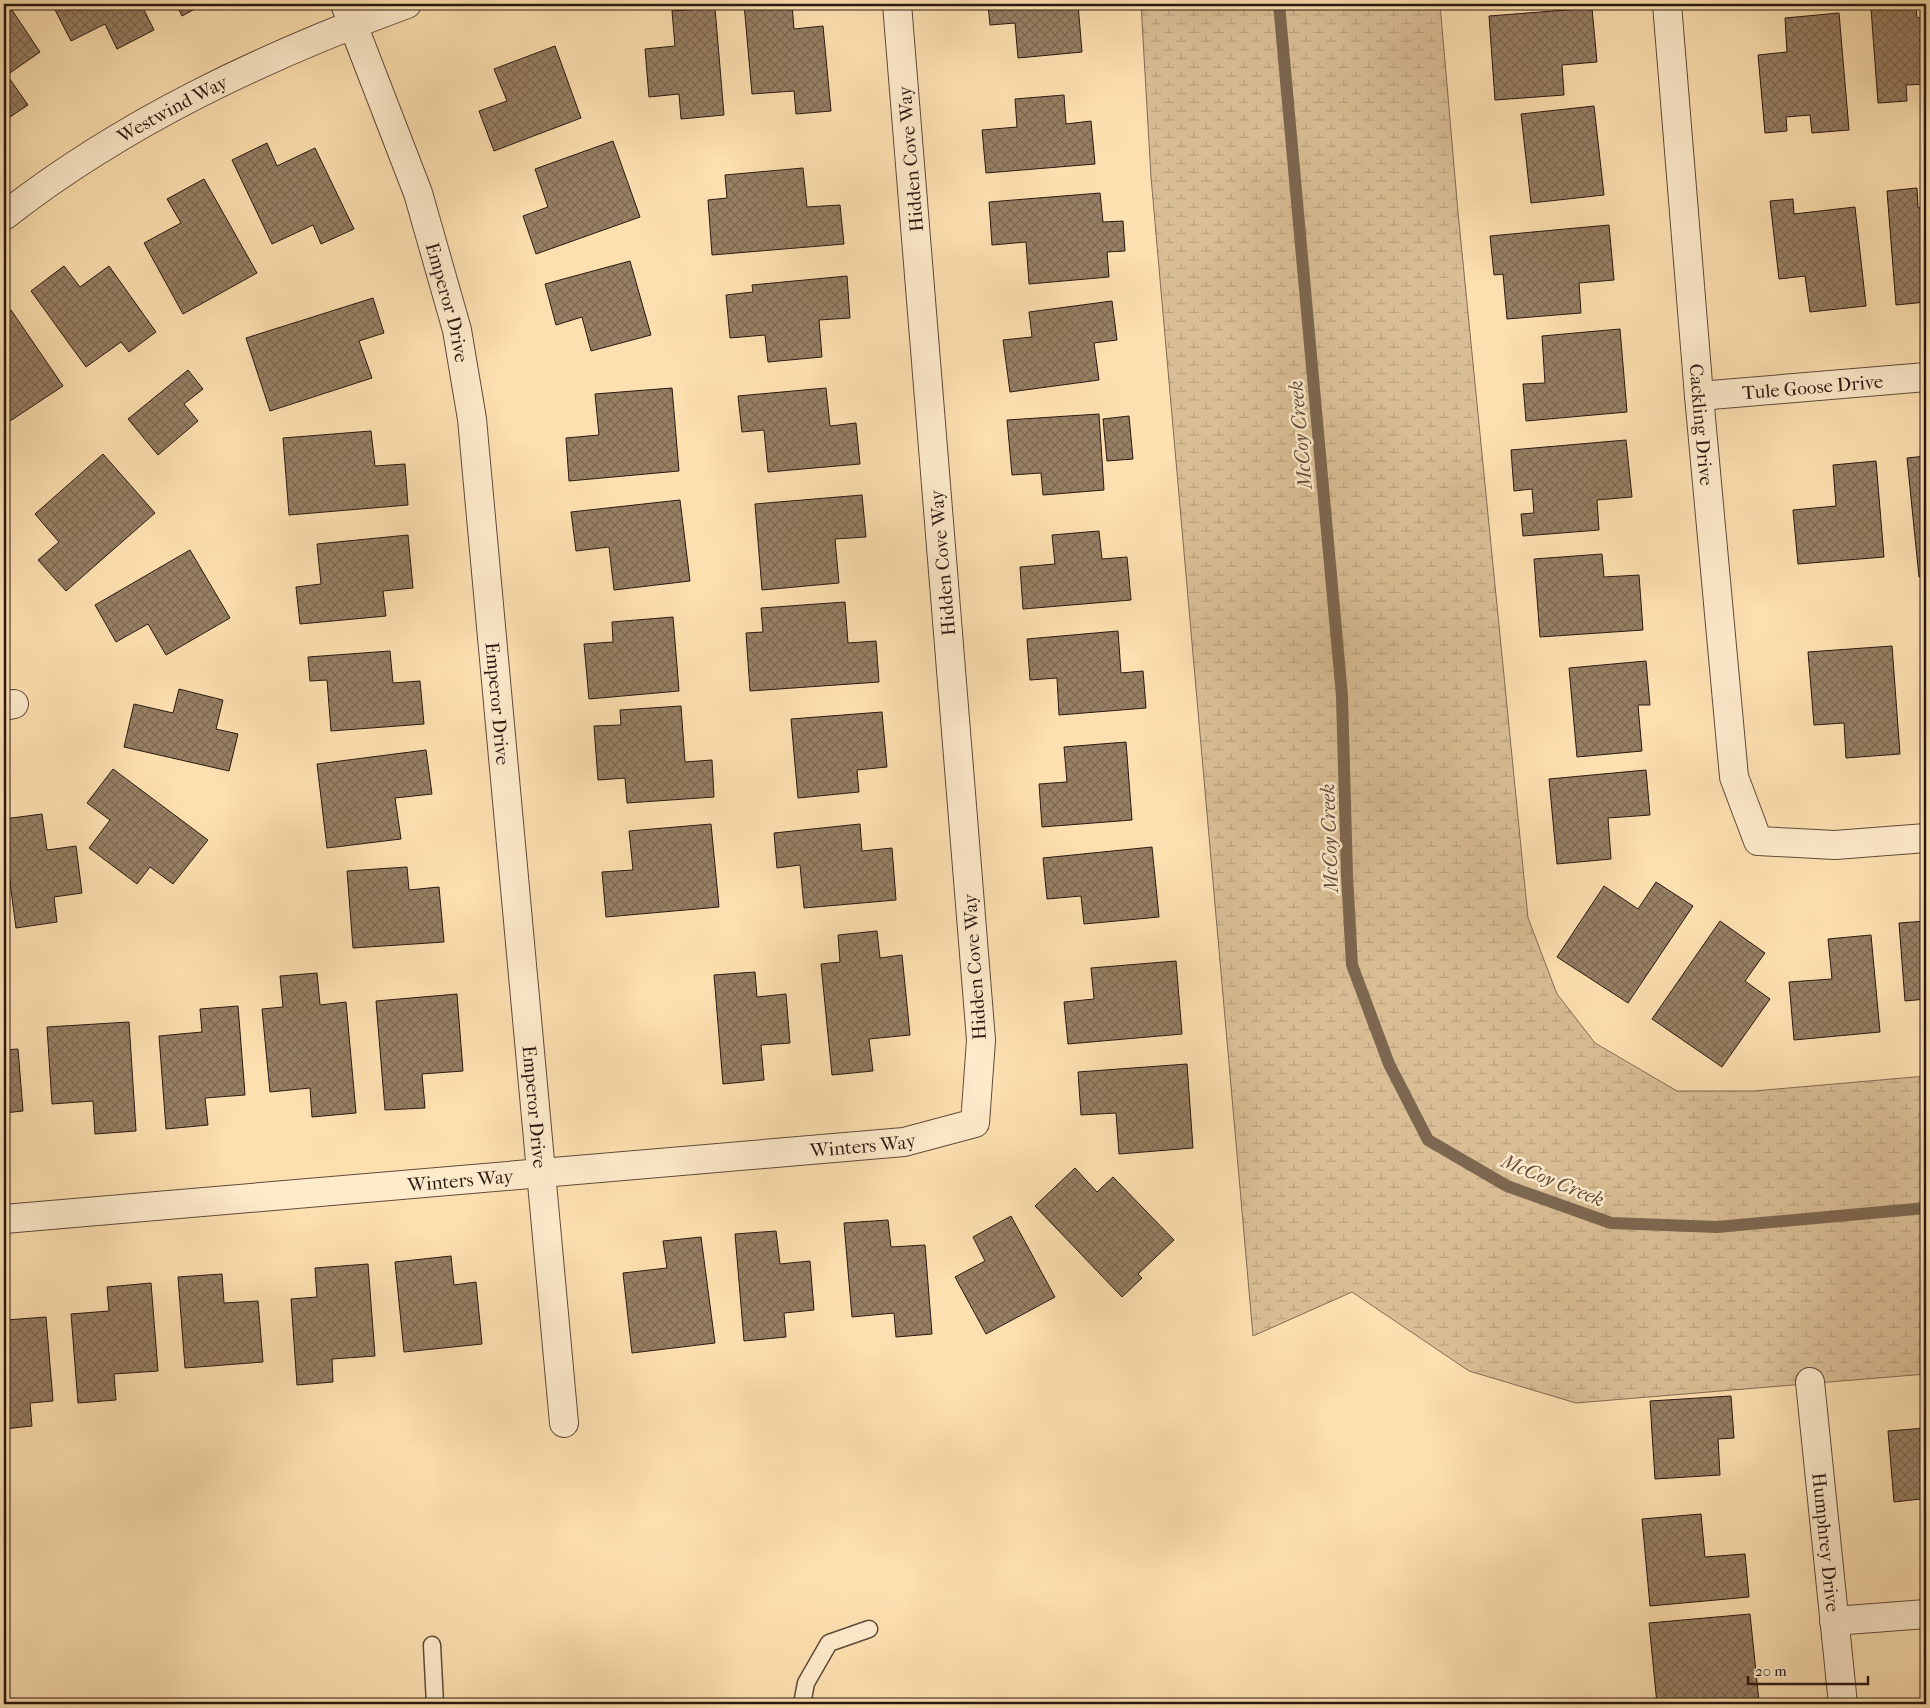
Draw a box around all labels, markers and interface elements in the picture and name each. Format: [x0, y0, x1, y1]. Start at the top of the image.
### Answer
street label: Westwind Way [113, 71, 232, 148]
street label: Hidden Cove Way [894, 84, 928, 233]
street label: Emperor Drive [421, 240, 472, 364]
street label: Cackling Drive [1684, 363, 1717, 487]
street label: Tule Goose Drive [1741, 371, 1884, 404]
water label: McCoy Creek [1284, 380, 1317, 492]
street label: Hidden Cove Way [926, 488, 960, 637]
street label: Emperor Drive [480, 641, 514, 766]
water label: McCoy Creek [1316, 783, 1343, 895]
street label: Hidden Cove Way [959, 892, 991, 1041]
street label: Emperor Drive [517, 1045, 551, 1169]
street label: Winters Way [808, 1129, 919, 1162]
water label: McCoy Creek [1496, 1149, 1608, 1212]
street label: Winters Way [405, 1165, 515, 1197]
street label: Humphrey Drive [1807, 1472, 1843, 1613]
scale bar [1748, 1653, 1868, 1685]
text: 20 m [1755, 1662, 1787, 1680]

